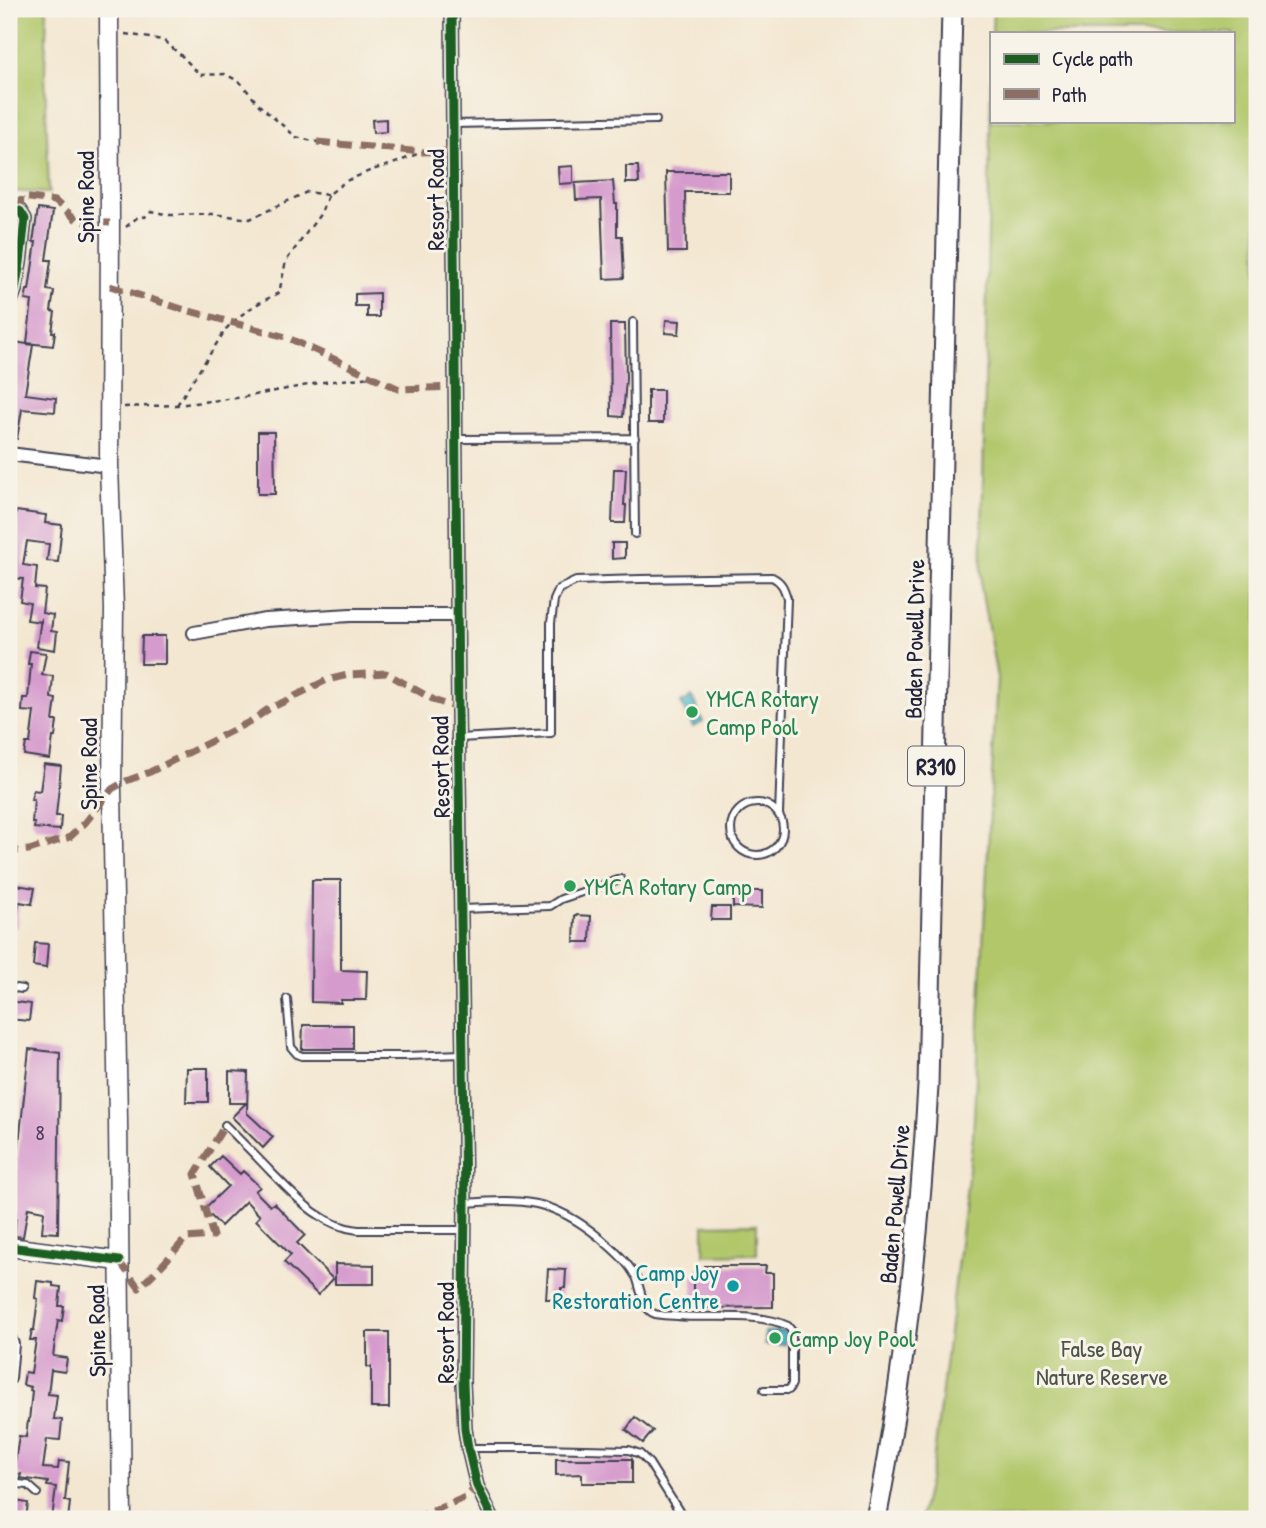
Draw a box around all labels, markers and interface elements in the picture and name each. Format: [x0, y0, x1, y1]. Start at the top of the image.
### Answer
legend [990, 32, 1234, 122]
text: Cycle path [1052, 44, 1133, 73]
text: Path [1052, 80, 1087, 109]
street label: Resort Road [419, 149, 451, 251]
street label: Spine Road [69, 151, 101, 243]
street label: Baden Powell Drive [897, 558, 931, 719]
place label: YMCA Rotary Camp Pool [706, 682, 819, 742]
marker: YMCA Rotary Camp Pool [684, 704, 700, 720]
street label: Resort Road [423, 716, 457, 818]
street label: Spine Road [72, 718, 104, 810]
road number: R310 [908, 746, 964, 786]
place label: YMCA Rotary Camp [584, 870, 752, 902]
marker: YMCA Rotary Camp [562, 878, 578, 894]
house number: 8 [35, 1118, 45, 1147]
street label: Baden Powell Drive [871, 1123, 917, 1285]
place label: Camp Joy Restoration Centre [552, 1256, 719, 1316]
marker: Camp Joy Restoration Centre [725, 1278, 741, 1294]
street label: Resort Road [429, 1282, 461, 1384]
street label: Spine Road [79, 1285, 113, 1377]
place label: Camp Joy Pool [789, 1322, 916, 1354]
marker: Camp Joy Pool [767, 1330, 783, 1346]
park label: False Bay Nature Reserve [1036, 1332, 1168, 1392]

